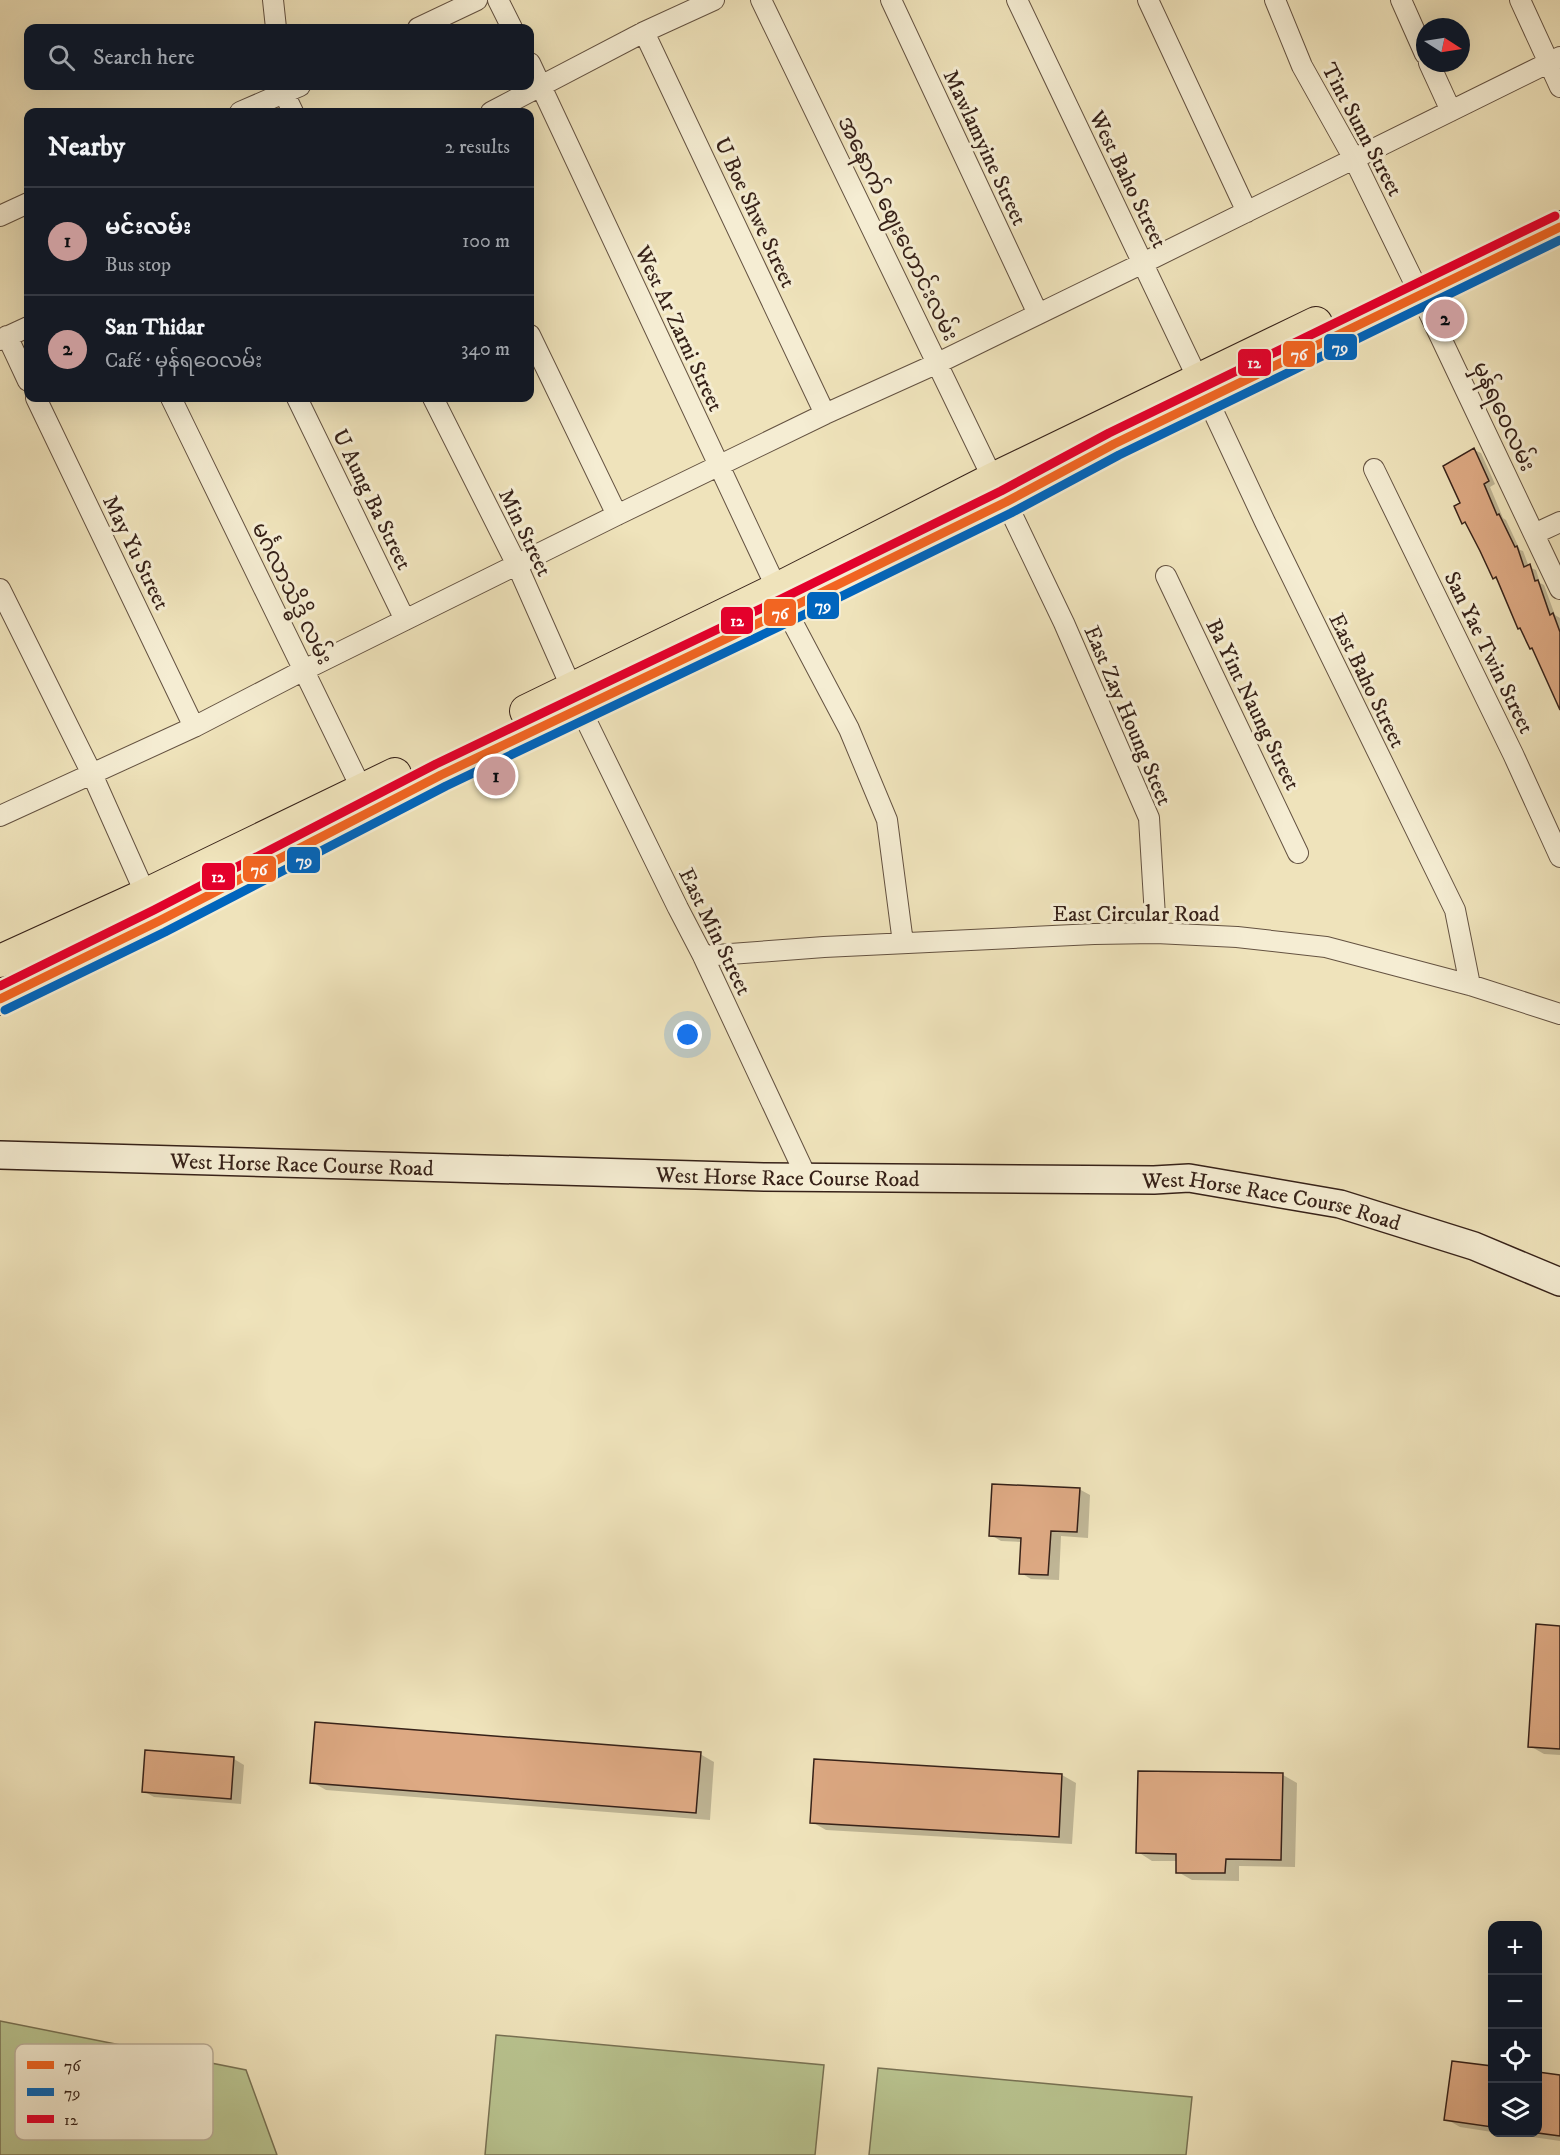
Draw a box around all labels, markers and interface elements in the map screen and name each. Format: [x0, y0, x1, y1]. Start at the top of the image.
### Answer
north arrow [1416, 18, 1470, 72]
search box [24, 24, 534, 90]
icon: search [45, 41, 78, 74]
text: Search here [93, 44, 195, 71]
street label: Tint Sunn Street [1315, 58, 1408, 201]
street label: Mawlamyine Street [937, 65, 1033, 230]
street label: West Baho Street [1082, 106, 1173, 253]
street label: အနောက် ဈေးဟောင်းလမ်း [829, 110, 967, 347]
text: Nearby [48, 131, 125, 164]
street label: U Boe Shwe Street [708, 133, 801, 292]
text: 2 results [445, 135, 510, 160]
text: မင်းလမ်း [105, 214, 191, 241]
text: 1 [64, 229, 71, 254]
text: 100 m [462, 229, 510, 254]
street label: West Ar Zarni Street [628, 241, 729, 416]
text: Bus stop [105, 253, 171, 278]
pin: 2 [1426, 296, 1464, 342]
text: San Thidar [105, 314, 204, 341]
line badge: 79 [1323, 333, 1358, 361]
text: 2 [63, 337, 72, 362]
text: 340 m [461, 337, 510, 362]
text: 79 [1332, 338, 1348, 358]
line badge: 76 [1282, 340, 1316, 368]
text: 76 [1291, 345, 1309, 365]
line badge: 12 [1237, 348, 1272, 377]
text: Café · မှန်ရဝေလမ်း [105, 349, 262, 374]
text: 12 [1247, 353, 1262, 373]
street label: မှန်ရဝေလမ်း [1464, 356, 1544, 477]
street label: U Aung Ba Street [326, 425, 417, 574]
street label: Min Street [492, 484, 557, 581]
street label: May Yu Street [96, 491, 175, 614]
street label: မင်္ဂလာသိဒ္ဓိ လမ်း [242, 517, 341, 671]
street label: San Yae Twin Street [1438, 567, 1540, 738]
line badge: 79 [806, 591, 840, 620]
text: 79 [815, 596, 831, 616]
line badge: 76 [763, 598, 797, 627]
text: 76 [772, 604, 790, 624]
line badge: 12 [720, 606, 754, 635]
street label: East Baho Street [1322, 609, 1411, 752]
text: 12 [730, 611, 745, 631]
street label: Ba Yint Naung Street [1200, 615, 1306, 795]
street label: East Zay Houng Steet [1078, 622, 1178, 810]
pin: 1 [476, 754, 516, 798]
line badge: 79 [286, 846, 321, 874]
text: 79 [296, 851, 312, 871]
line badge: 76 [242, 855, 277, 883]
text: 76 [251, 860, 269, 880]
line badge: 12 [201, 862, 236, 891]
street label: East Min Street [672, 864, 757, 1000]
text: 12 [211, 867, 226, 887]
street label: East Circular Road [1053, 901, 1219, 928]
your location [673, 1020, 702, 1049]
street label: West Horse Race Course Road [169, 1148, 434, 1182]
street label: West Horse Race Course Road [654, 1162, 920, 1193]
street label: West Horse Race Course Road [1141, 1166, 1404, 1237]
map controls [1488, 1921, 1542, 2137]
button: + [1488, 1921, 1542, 1975]
button: − [1488, 1975, 1542, 2029]
button: locate [1488, 2029, 1542, 2083]
legend [15, 2044, 213, 2140]
text: 76 [64, 2056, 81, 2076]
text: 79 [64, 2083, 80, 2103]
button: layers [1488, 2083, 1542, 2137]
text: 12 [64, 2110, 78, 2130]

